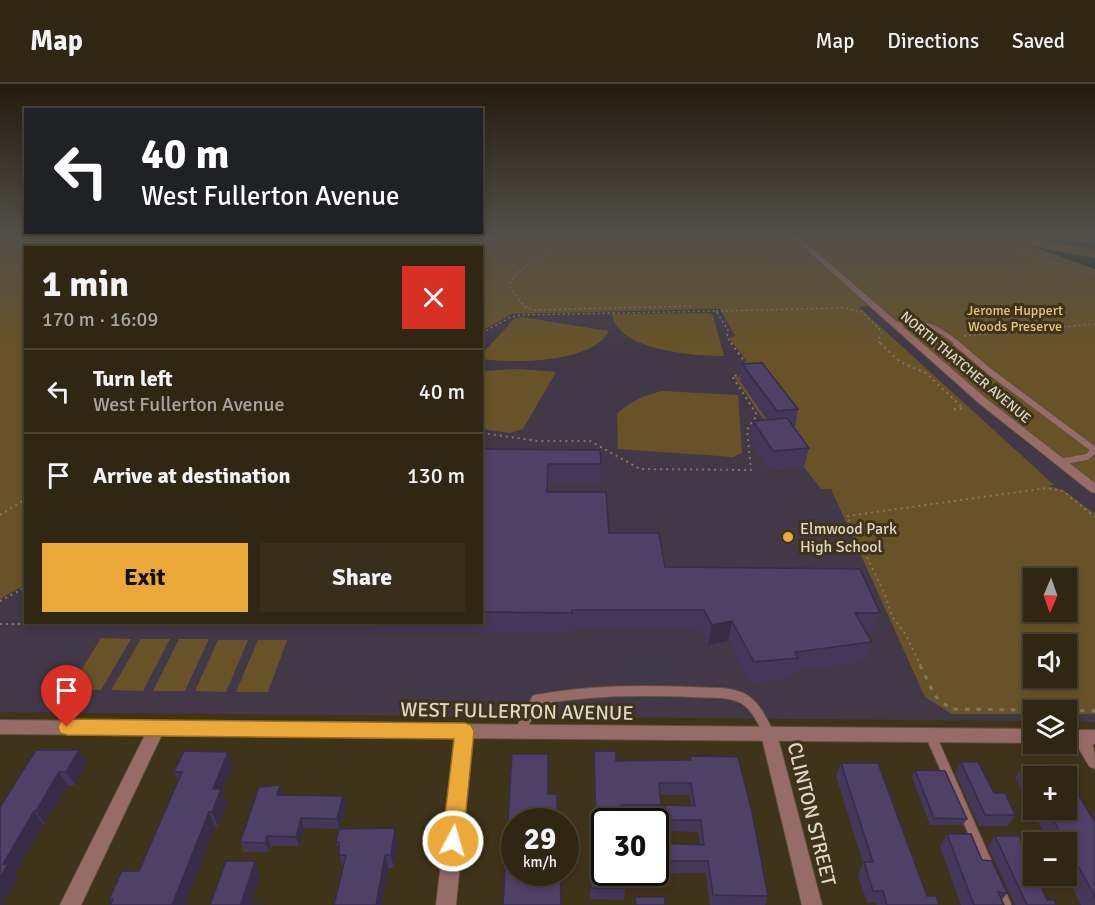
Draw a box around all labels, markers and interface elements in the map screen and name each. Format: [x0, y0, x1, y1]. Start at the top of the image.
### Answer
text: Map [30, 24, 83, 58]
text: Map [816, 28, 854, 54]
text: Directions [887, 28, 979, 54]
text: Saved [1012, 28, 1065, 54]
text: 40 m [141, 129, 230, 180]
icon: left [42, 132, 120, 210]
text: West Fullerton Avenue [141, 180, 399, 213]
text: 1 min [42, 262, 129, 307]
button: close [402, 266, 465, 329]
park label: Jerome Huppert Woods Preserve [967, 302, 1063, 335]
text: 170 m · 16:09 [42, 307, 158, 332]
street label: NORTH THATCHER AVENUE [897, 308, 1034, 427]
text: Turn left [93, 365, 173, 392]
icon: left [42, 375, 75, 408]
text: 40 m [419, 378, 465, 405]
text: West Fullerton Avenue [93, 392, 284, 417]
icon: arrive [42, 459, 75, 492]
text: Arrive at destination [93, 462, 290, 489]
text: 130 m [407, 462, 465, 489]
place label: Elmwood Park High School [800, 519, 897, 557]
marker: Elmwood Park High School [781, 530, 795, 544]
button: Exit [42, 543, 248, 612]
button: Share [260, 543, 465, 612]
north arrow [1023, 568, 1077, 622]
map controls [1023, 568, 1077, 886]
button: sound [1023, 634, 1077, 688]
pin [41, 665, 92, 727]
icon: arrive [50, 674, 83, 707]
street label: WEST FULLERTON AVENUE [400, 697, 634, 726]
button: layers [1023, 700, 1077, 754]
street label: CLINTON STREET [782, 740, 841, 889]
button: + [1023, 766, 1077, 820]
speed limit sign: 30 [591, 808, 669, 886]
position arrow [421, 809, 485, 873]
text: 29 [524, 821, 556, 858]
button: − [1023, 832, 1077, 886]
text: km/h [523, 853, 557, 871]

